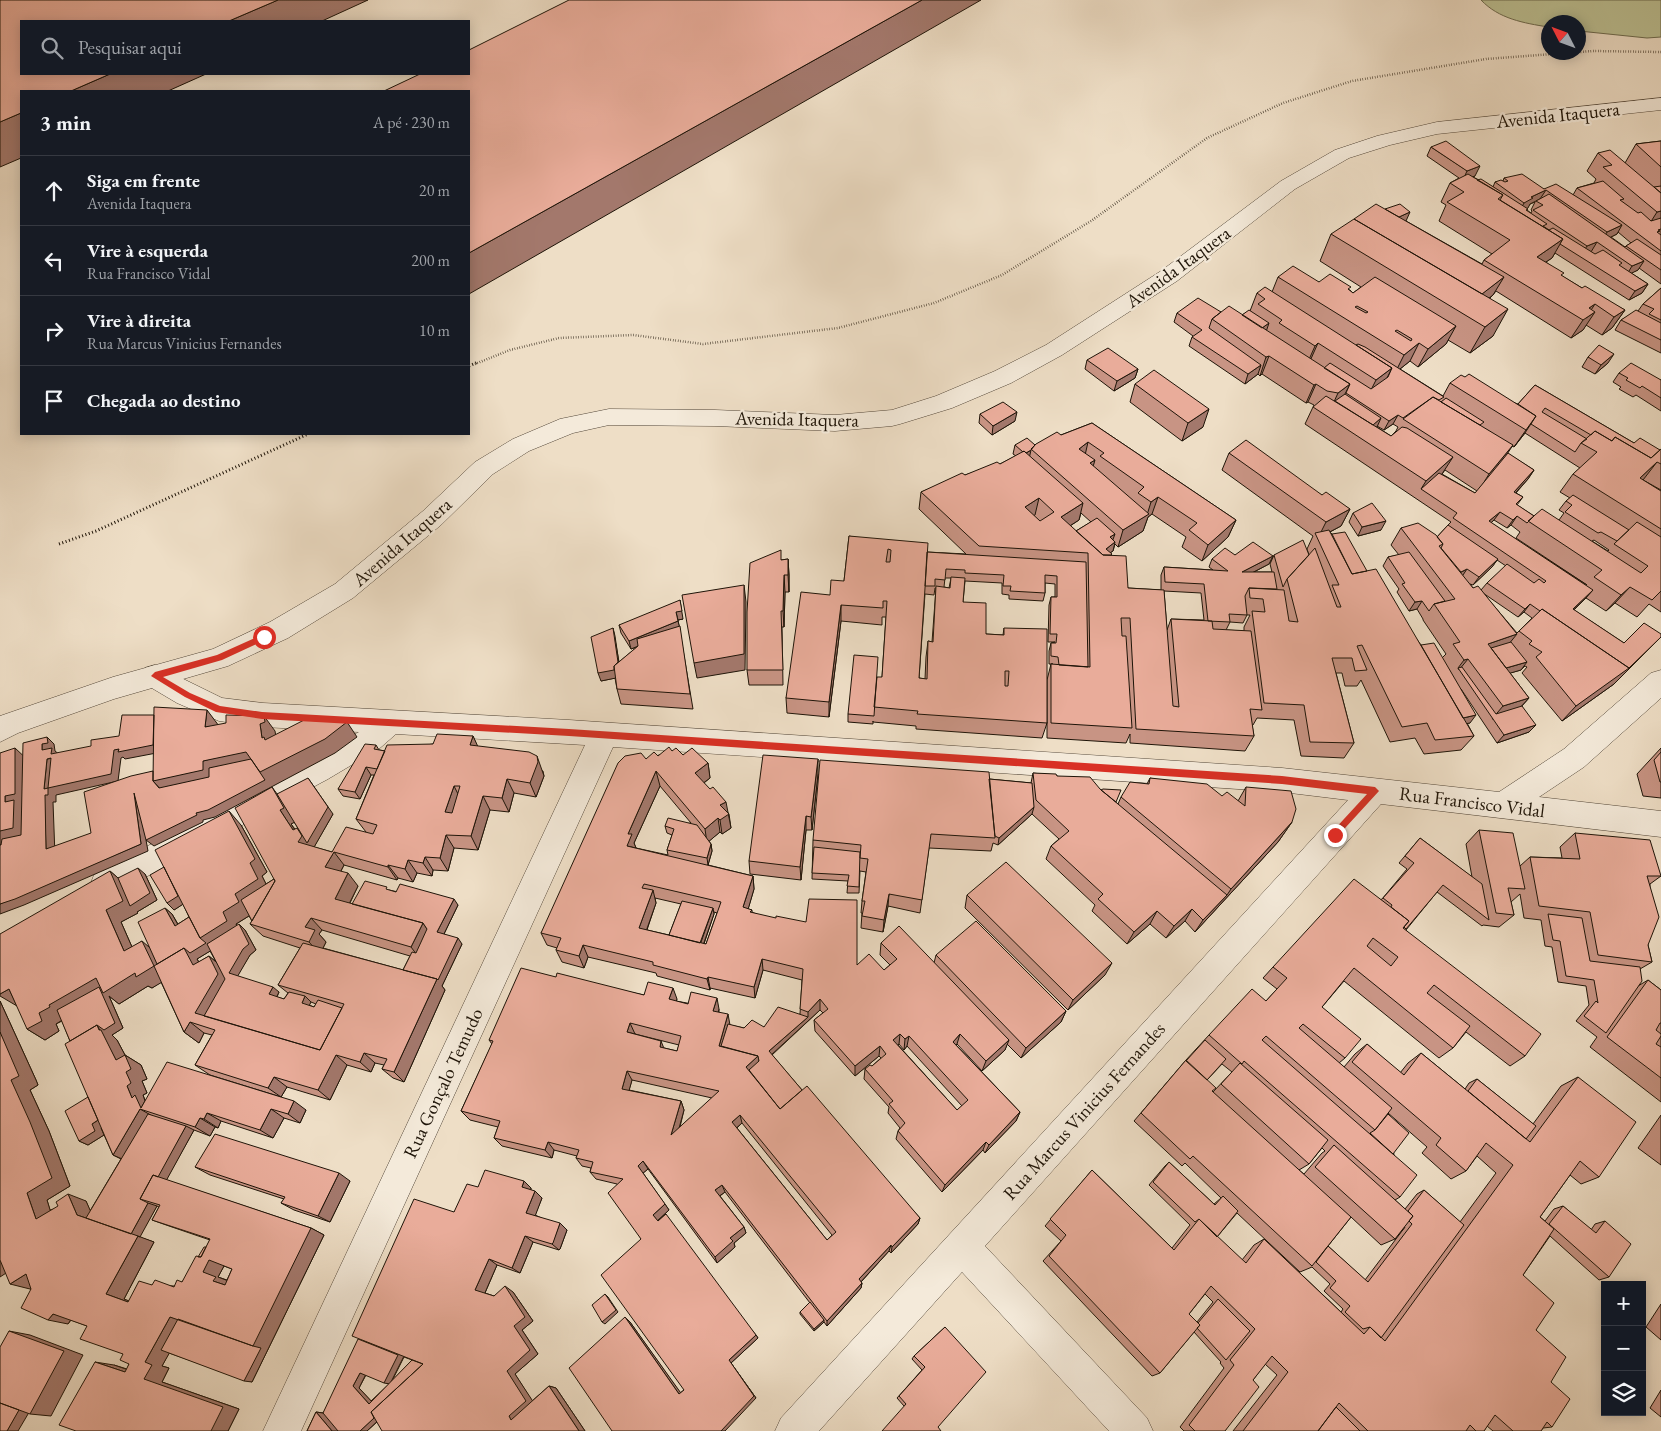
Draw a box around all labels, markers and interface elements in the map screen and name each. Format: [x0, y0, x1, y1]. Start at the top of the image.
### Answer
north arrow [1541, 15, 1586, 60]
search box [20, 20, 470, 75]
icon: search [38, 34, 66, 62]
text: Pesquisar aqui [78, 35, 182, 60]
street label: Avenida Itaquera [1494, 96, 1621, 134]
text: 3 min [40, 109, 91, 136]
text: A pé · 230 m [373, 112, 450, 133]
text: Siga em frente [87, 168, 200, 193]
icon: ahead [40, 177, 68, 205]
text: 20 m [419, 180, 450, 201]
text: Avenida Itaquera [87, 193, 191, 214]
street label: Avenida Itaquera [1120, 220, 1236, 314]
text: Vire à esquerda [87, 238, 208, 263]
icon: left [40, 247, 68, 275]
text: 200 m [411, 250, 450, 271]
text: Rua Francisco Vidal [87, 263, 210, 284]
text: Vire à direita [87, 308, 191, 333]
icon: right [40, 317, 68, 345]
text: 10 m [419, 320, 450, 341]
text: Rua Marcus Vinicius Fernandes [87, 333, 282, 354]
icon: arrive [40, 387, 68, 415]
text: Chegada ao destino [87, 388, 241, 413]
street label: Avenida Itaquera [734, 405, 860, 433]
street label: Avenida Itaquera [346, 492, 457, 593]
route start [253, 626, 276, 649]
street label: Rua Francisco Vidal [1398, 781, 1547, 823]
route end [1324, 824, 1347, 847]
street label: Rua Gonçalo Temudo [397, 1004, 489, 1162]
street label: Rua Marcus Vinicius Fernandes [997, 1017, 1171, 1205]
map controls [1601, 1281, 1646, 1416]
button: + [1601, 1281, 1646, 1326]
button: − [1601, 1326, 1646, 1371]
button: layers [1601, 1371, 1646, 1416]

